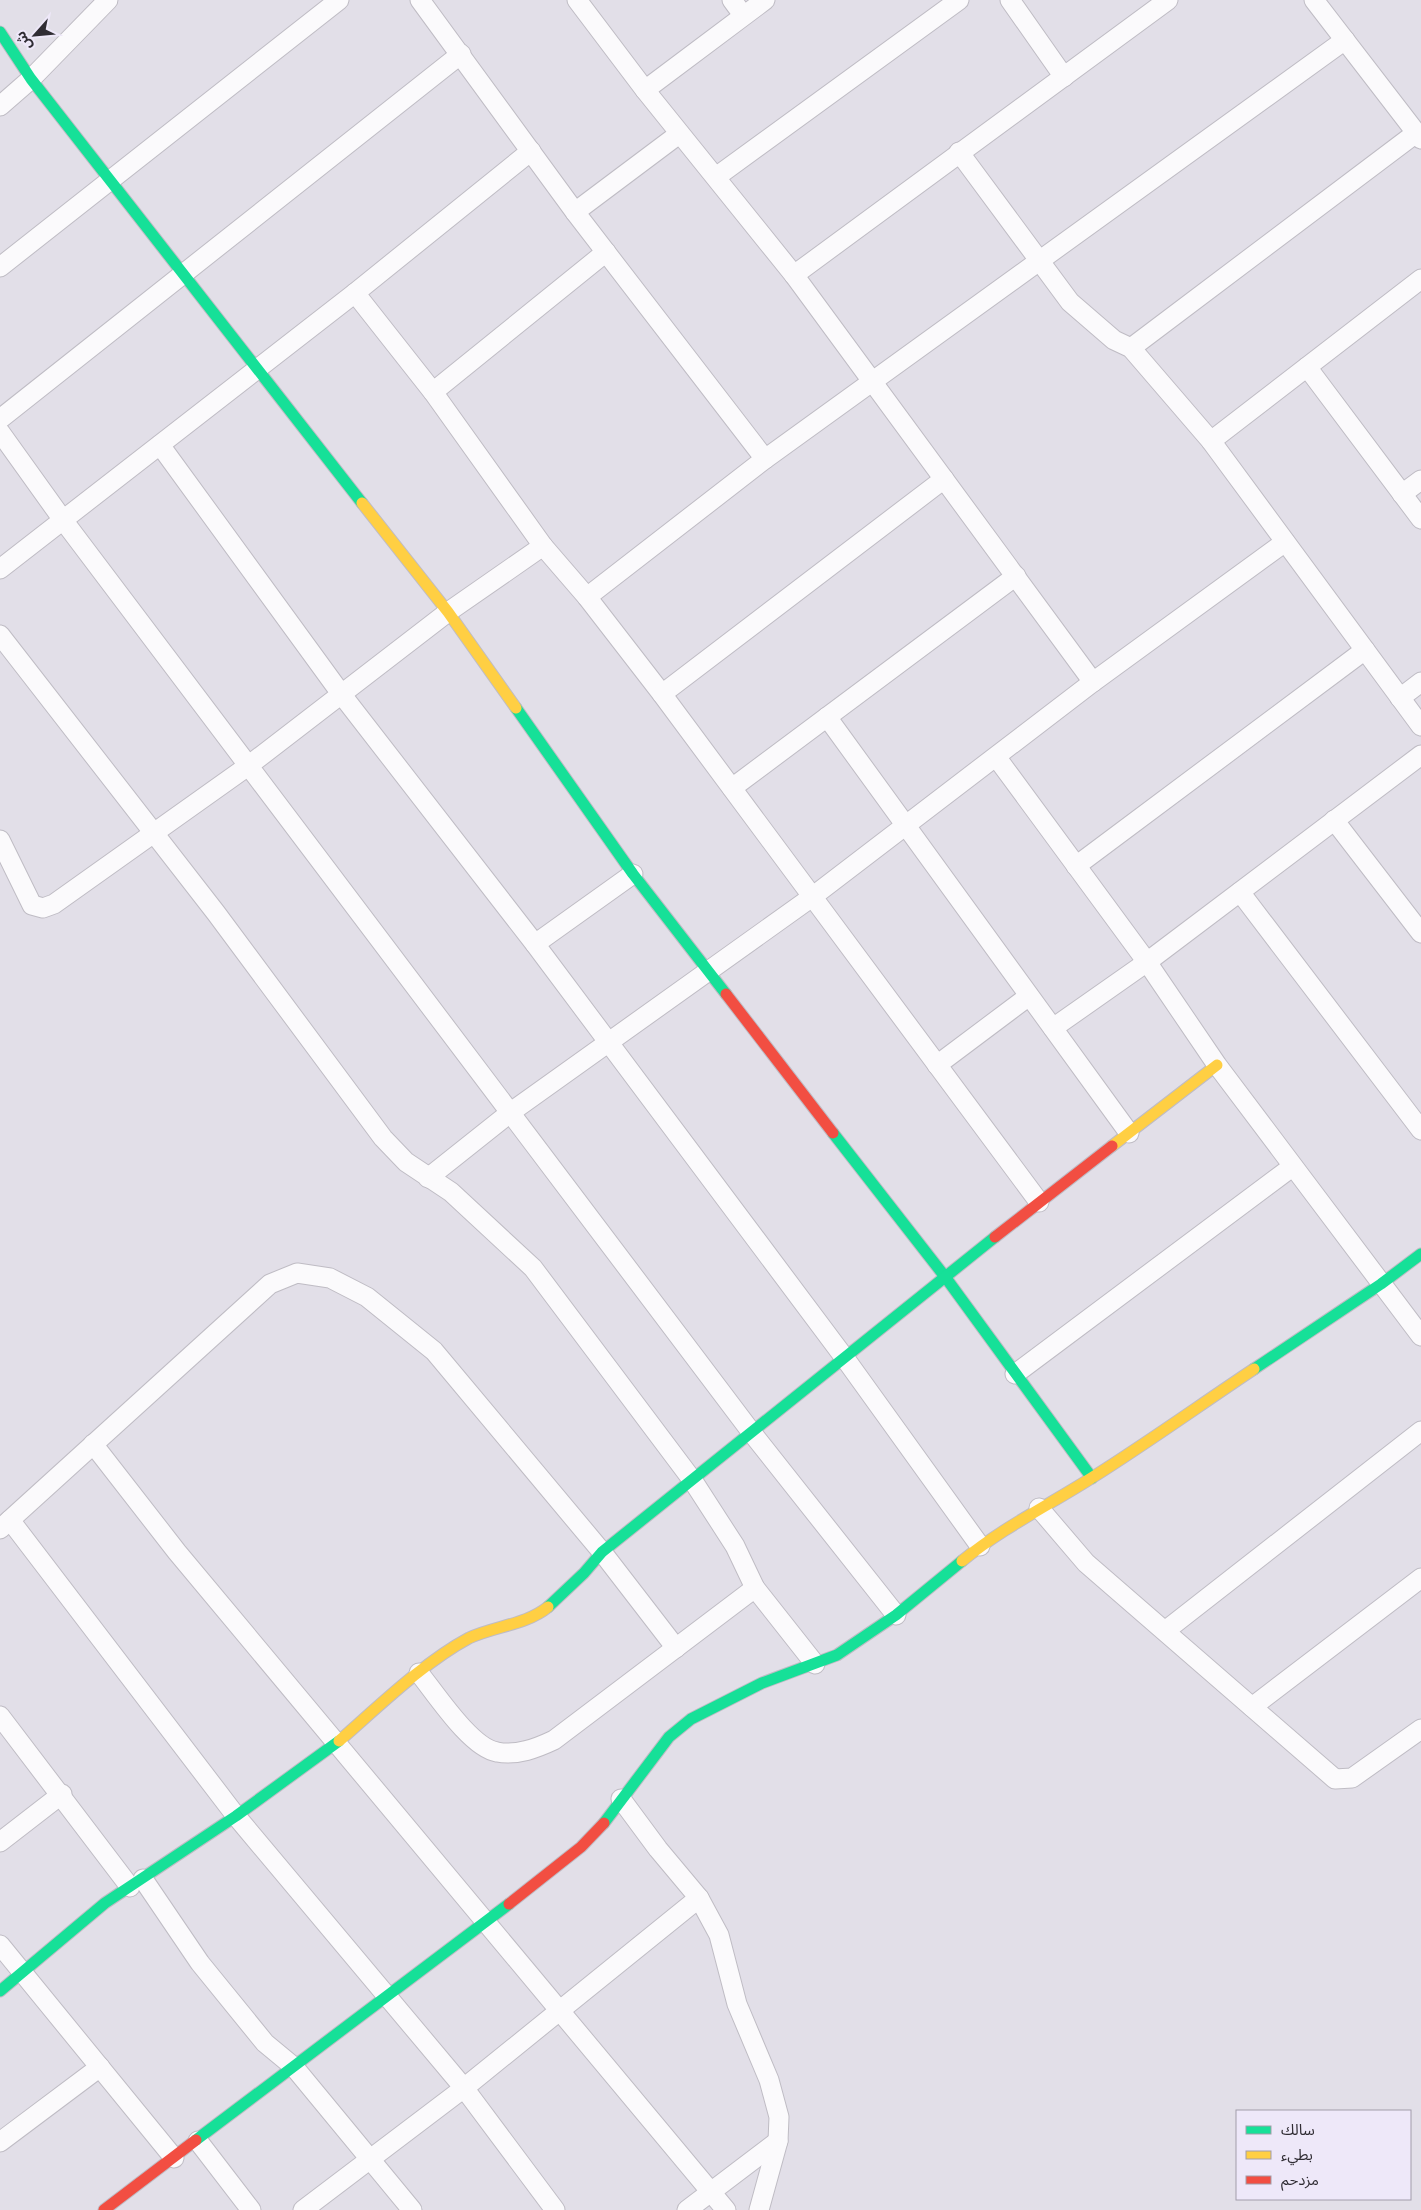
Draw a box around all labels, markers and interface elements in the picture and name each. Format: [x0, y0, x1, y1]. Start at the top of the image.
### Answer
north arrow [10, 10, 60, 60]
text: ش [11, 28, 36, 54]
legend [1236, 2110, 1411, 2200]
text: سالك [1281, 2120, 1315, 2139]
text: بطيء [1281, 2145, 1313, 2166]
text: مزدحم [1281, 2170, 1319, 2191]

